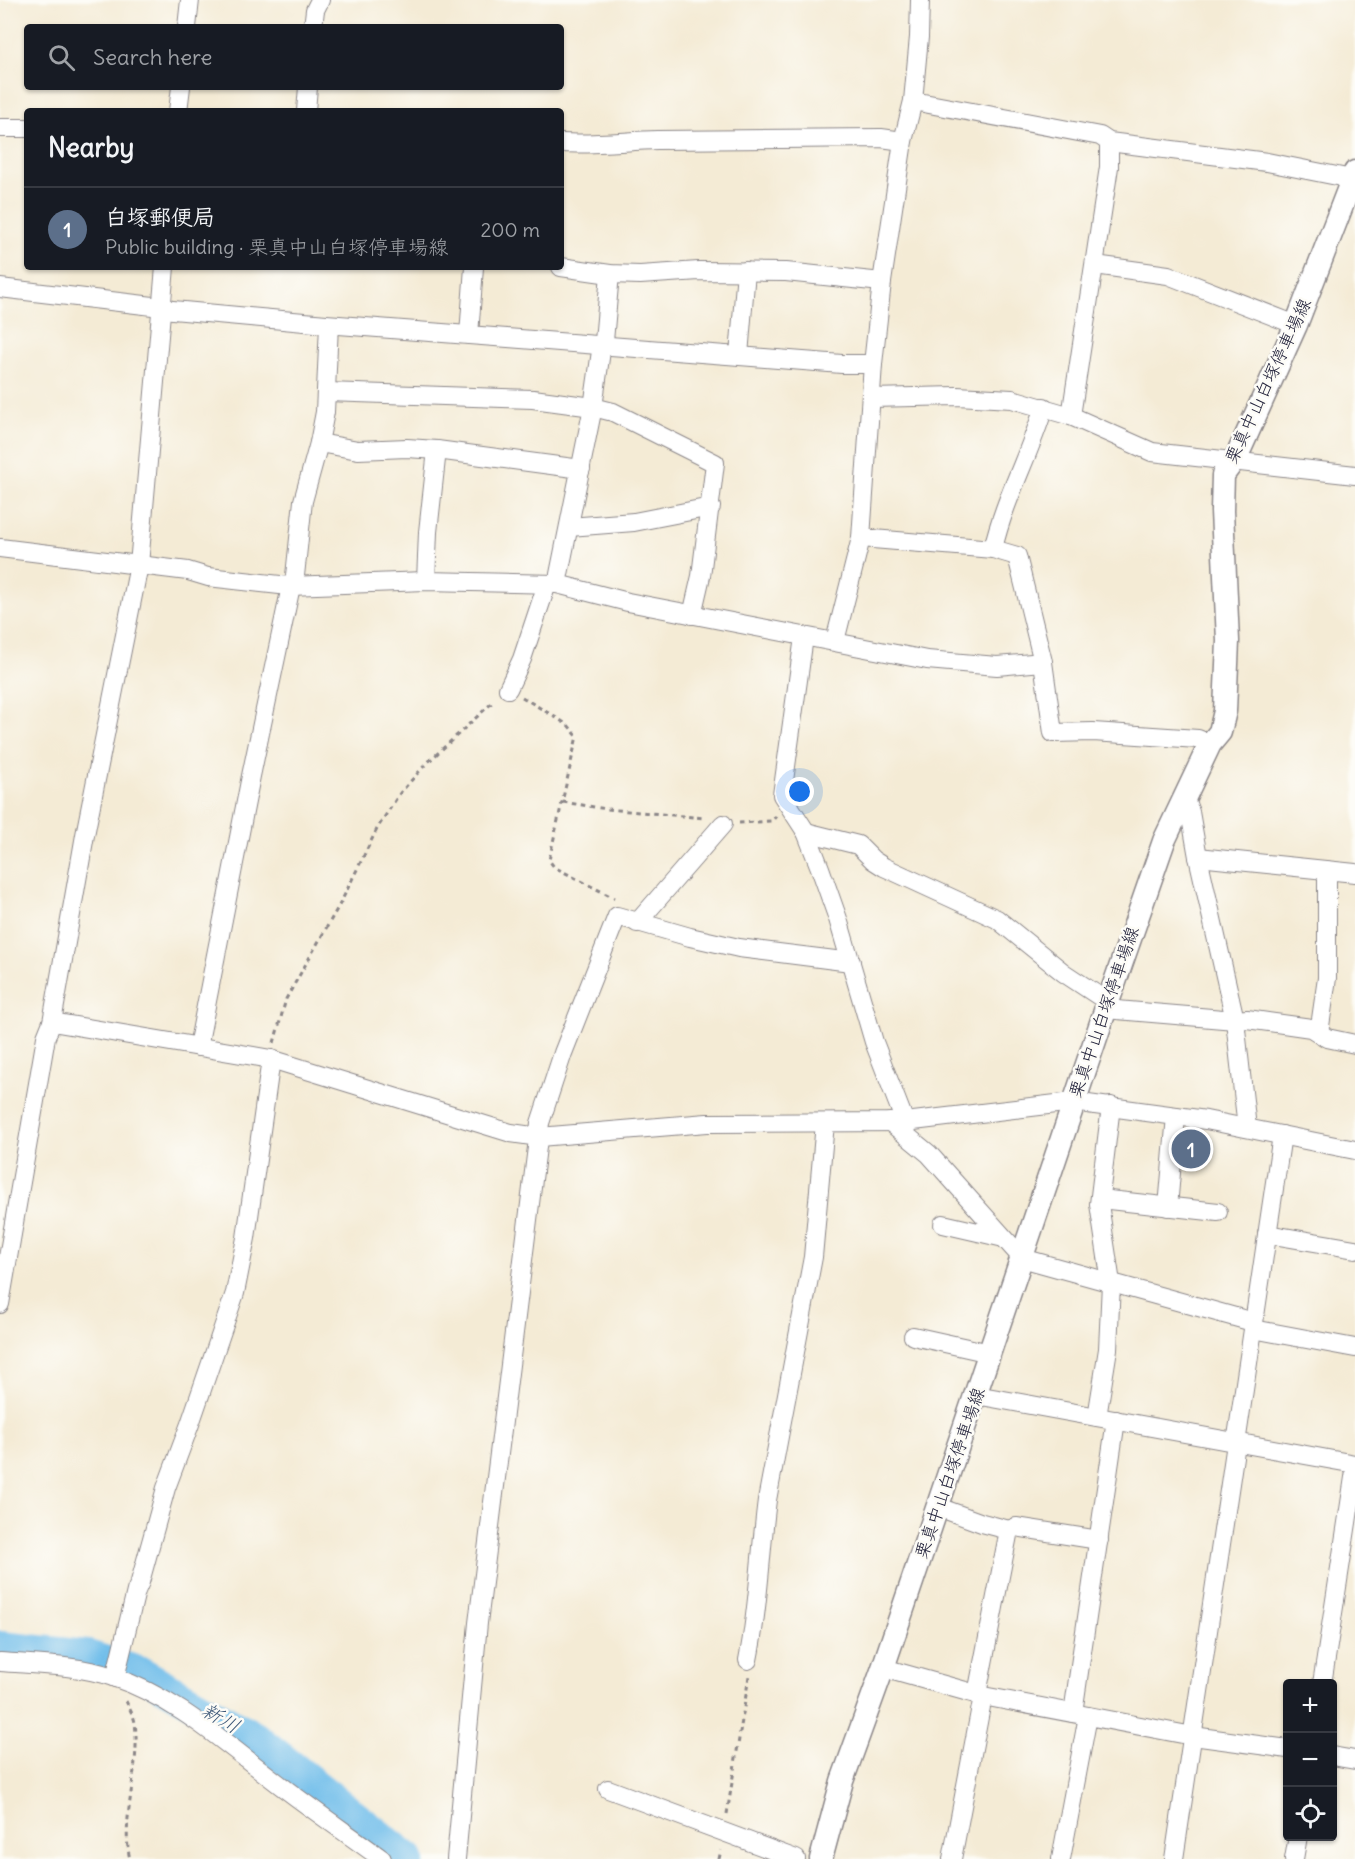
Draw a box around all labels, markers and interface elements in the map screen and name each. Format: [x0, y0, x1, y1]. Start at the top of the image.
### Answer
search box [24, 24, 564, 90]
icon: search [45, 41, 78, 74]
text: Search here [93, 43, 212, 71]
text: Nearby [48, 131, 134, 164]
text: 白塚郵便局 [105, 203, 215, 231]
text: 1 [64, 217, 71, 242]
text: 200 m [480, 217, 540, 242]
text: Public building · 栗真中山白塚停車場線 [105, 234, 448, 259]
street label: 栗真中山白塚停車場線 [1219, 294, 1316, 467]
your location [785, 777, 814, 806]
street label: 栗真中山白塚停車場線 [1063, 923, 1144, 1101]
pin: 1 [1172, 1126, 1210, 1172]
street label: 栗真中山白塚停車場線 [909, 1384, 990, 1562]
map controls [1283, 1679, 1337, 1841]
button: + [1283, 1679, 1337, 1733]
water label: 新川 [198, 1697, 245, 1738]
button: − [1283, 1733, 1337, 1787]
button: locate [1283, 1787, 1337, 1841]

